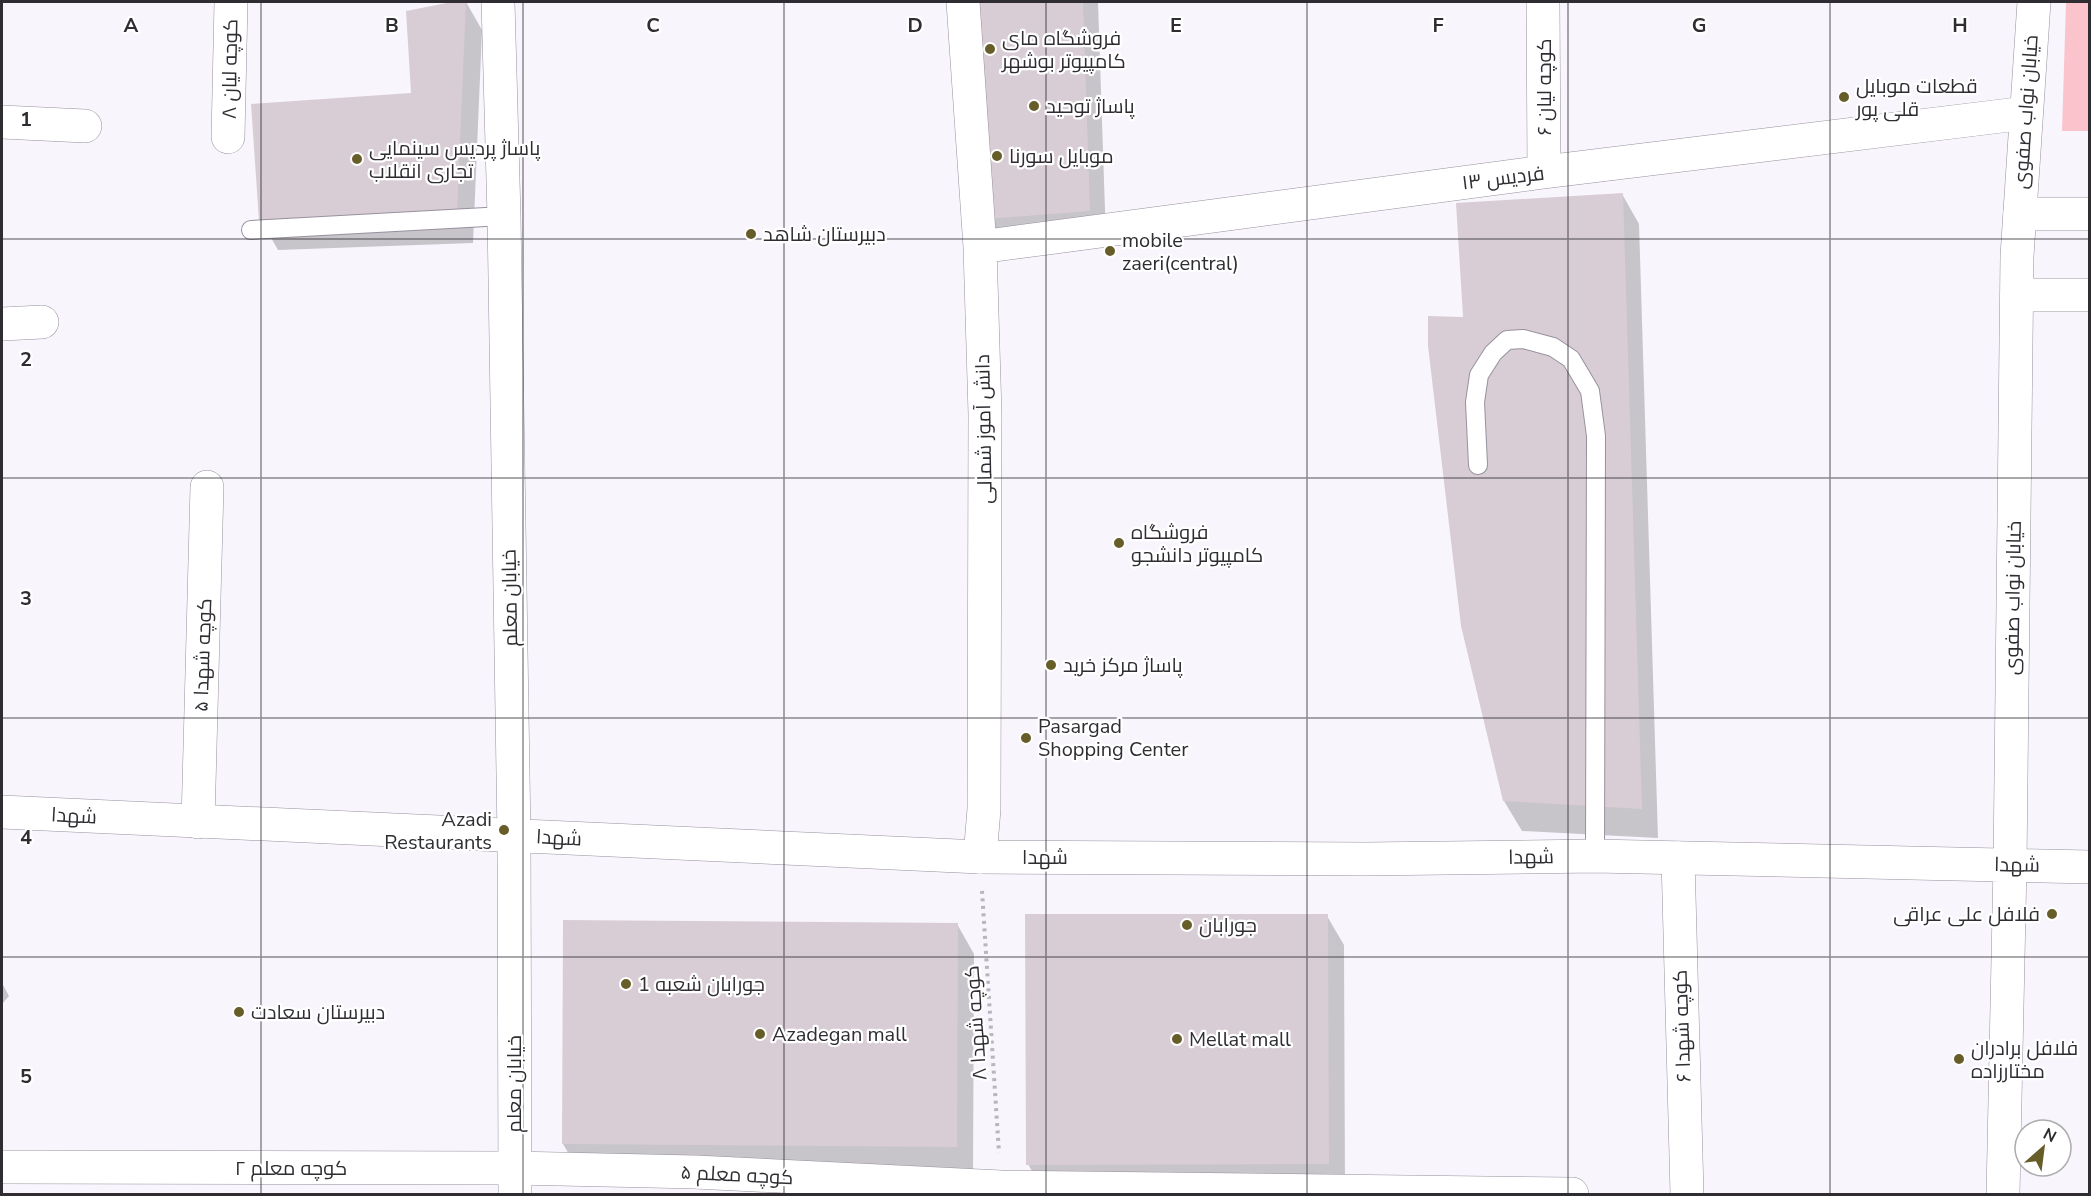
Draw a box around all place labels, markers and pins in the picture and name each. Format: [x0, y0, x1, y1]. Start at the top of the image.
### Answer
place label: فروشگاه مای کامپیوتر بوشهر [1001, 25, 1126, 75]
marker: فروشگاه مای کامپیوتر بوشهر [983, 42, 997, 56]
place label: قطعات موبایل قلی پور [1855, 73, 1978, 123]
marker: قطعات موبایل قلی پور [1837, 90, 1851, 104]
place label: پاساژ توحید [1046, 93, 1135, 120]
marker: پاساژ توحید [1027, 99, 1041, 113]
place label: پاساژ پردیس سینمایی تجاری انقلاب [369, 135, 541, 185]
place label: موبایل سورنا [1009, 143, 1114, 170]
marker: موبایل سورنا [990, 149, 1004, 163]
marker: پاساژ پردیس سینمایی تجاری انقلاب [350, 152, 364, 166]
place label: دبیرستان شاهد [763, 221, 886, 248]
marker: دبیرستان شاهد [744, 227, 758, 241]
place label: mobile zaeri(central) [1122, 227, 1239, 277]
marker: mobile zaeri(central) [1103, 244, 1117, 258]
place label: فروشگاه کامپیوتر دانشجو [1131, 519, 1263, 569]
marker: فروشگاه کامپیوتر دانشجو [1112, 536, 1126, 550]
place label: پاساژ مرکز خرید [1063, 652, 1183, 679]
marker: پاساژ مرکز خرید [1044, 658, 1058, 672]
place label: Pasargad Shopping Center [1038, 713, 1188, 763]
marker: Pasargad Shopping Center [1019, 731, 1033, 745]
place label: Azadi Restaurants [384, 806, 492, 856]
marker: Azadi Restaurants [497, 823, 511, 837]
place label: فلافل علی عراقی [1893, 901, 2040, 928]
marker: فلافل علی عراقی [2045, 907, 2059, 921]
place label: جورابان [1199, 912, 1257, 939]
marker: جورابان [1180, 918, 1194, 932]
place label: جورابان شعبه 1 [638, 971, 765, 998]
marker: جورابان شعبه 1 [619, 977, 633, 991]
place label: دبیرستان سعادت [251, 999, 385, 1026]
marker: دبیرستان سعادت [232, 1005, 246, 1019]
place label: Azadegan mall [772, 1021, 907, 1048]
place label: Mellat mall [1189, 1026, 1291, 1053]
marker: Azadegan mall [753, 1027, 767, 1041]
marker: Mellat mall [1170, 1032, 1184, 1046]
place label: فلافل برادران مختارزاده [1971, 1035, 2078, 1085]
marker: فلافل برادران مختارزاده [1952, 1052, 1966, 1066]

